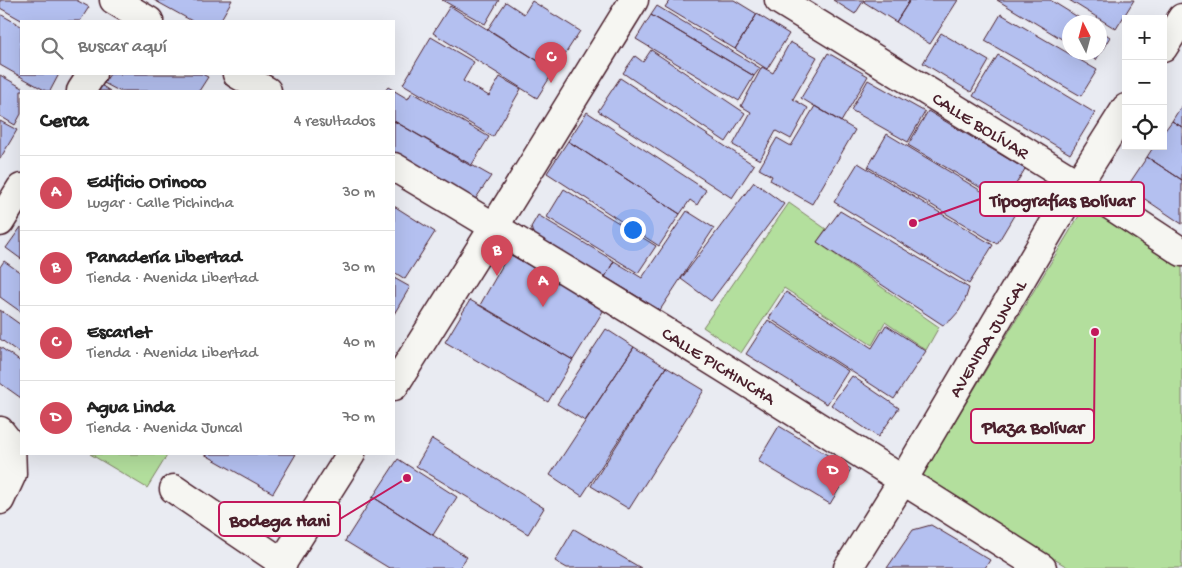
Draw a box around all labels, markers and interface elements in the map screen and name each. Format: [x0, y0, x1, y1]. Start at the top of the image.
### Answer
north arrow [1062, 15, 1107, 60]
map controls [1122, 15, 1167, 150]
button: + [1122, 15, 1167, 60]
search box [20, 20, 395, 75]
icon: search [38, 34, 66, 62]
text: Buscar aquí [78, 36, 167, 59]
pin: C [535, 42, 567, 83]
button: − [1122, 60, 1167, 105]
street label: CALLE BOLÍVAR [927, 89, 1032, 165]
button: locate [1122, 105, 1167, 150]
text: Cerca [40, 110, 88, 135]
text: 4 resultados [294, 113, 375, 132]
text: Edificio Orinoco [87, 172, 206, 195]
callout: Tipografías Bolívar [980, 182, 1144, 216]
text: A [51, 184, 61, 203]
text: 30 m [342, 184, 375, 203]
text: Tipografías Bolívar [988, 191, 1136, 214]
text: Lugar · Calle Pichincha [87, 195, 234, 214]
your location [620, 217, 646, 243]
pin: B [481, 235, 513, 276]
text: Panadería Libertad [87, 247, 242, 270]
text: B [52, 259, 60, 278]
text: 30 m [342, 259, 375, 278]
pin: A [527, 266, 559, 307]
text: Tienda · Avenida Libertad [87, 270, 258, 289]
street label: AVENIDA JUNCAL [946, 276, 1033, 402]
text: Escarlet [87, 322, 151, 345]
street label: CALLE PICHINCHA [657, 324, 780, 411]
text: C [52, 334, 60, 353]
text: 40 m [343, 334, 375, 353]
text: Tienda · Avenida Libertad [87, 345, 258, 364]
text: Agua Linda [87, 397, 175, 420]
text: D [51, 409, 61, 428]
text: 70 m [342, 409, 375, 428]
callout: Plaza Bolívar [971, 409, 1094, 443]
text: Plaza Bolívar [981, 418, 1086, 441]
text: Tienda · Avenida Juncal [87, 420, 243, 439]
pin: D [817, 455, 849, 496]
callout: Bodega Hani [219, 502, 340, 536]
text: Bodega Hani [229, 511, 330, 534]

